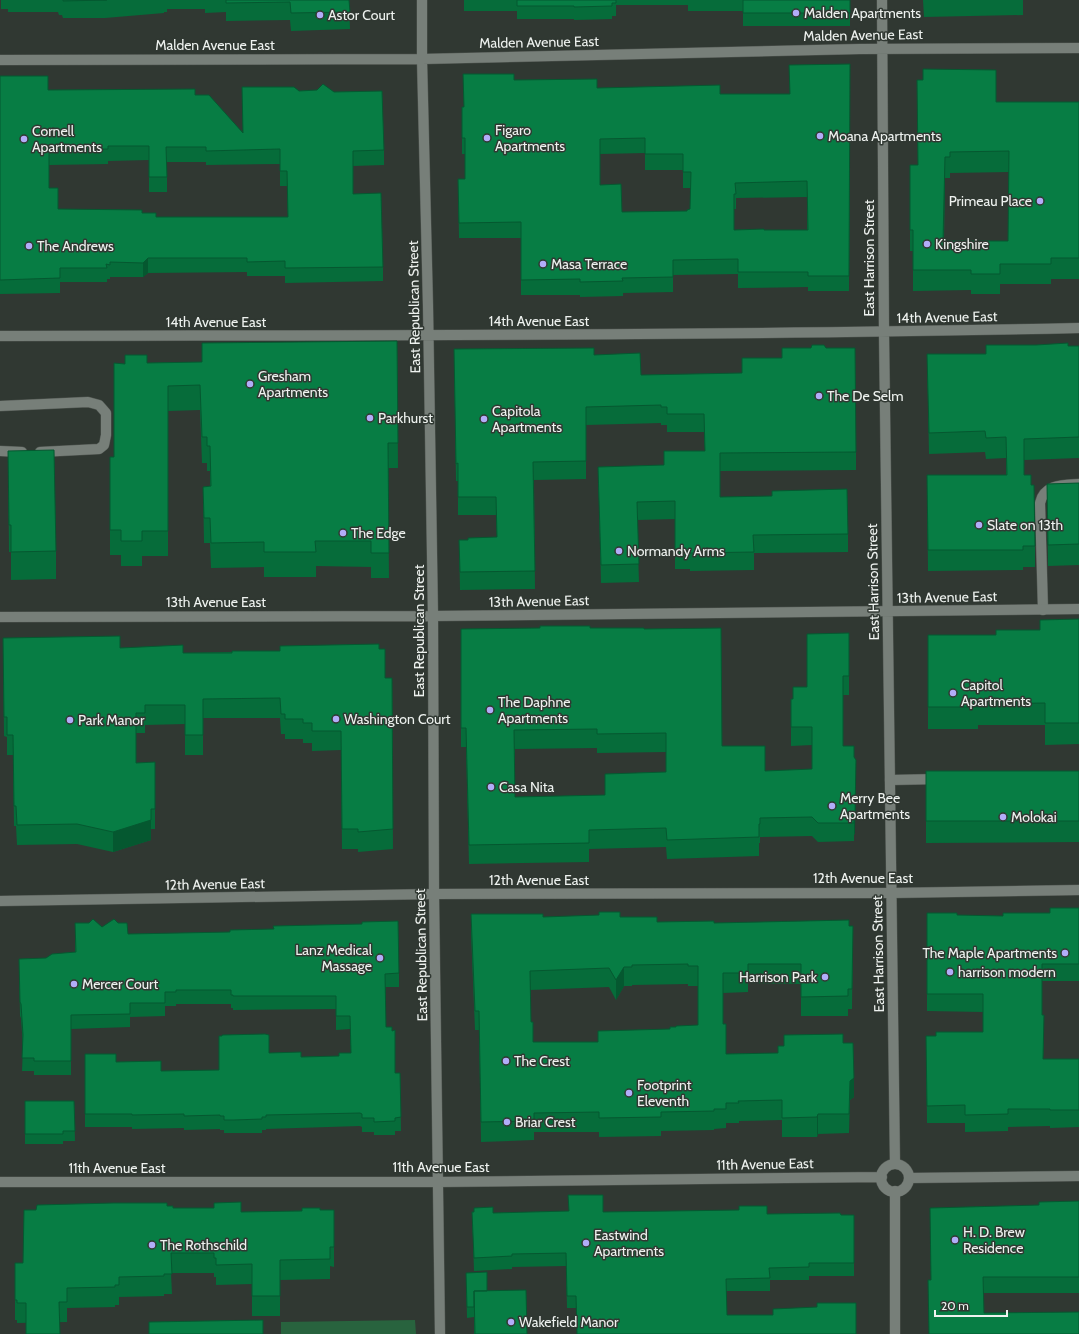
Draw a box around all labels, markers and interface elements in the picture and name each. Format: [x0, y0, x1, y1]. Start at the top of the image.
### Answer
place label: Malden Apartments [804, 4, 921, 22]
place label: Astor Court [328, 6, 395, 24]
marker: Malden Apartments [791, 8, 801, 18]
marker: Astor Court [315, 10, 325, 20]
street label: Malden Avenue East [803, 25, 923, 45]
street label: Malden Avenue East [479, 32, 599, 52]
street label: Malden Avenue East [155, 36, 275, 54]
place label: Figaro Apartments [495, 121, 565, 155]
place label: Cornell Apartments [32, 122, 102, 156]
place label: Moana Apartments [828, 127, 941, 145]
marker: Moana Apartments [815, 131, 825, 141]
marker: Figaro Apartments [482, 133, 492, 143]
marker: Cornell Apartments [19, 134, 29, 144]
place label: Primeau Place [949, 192, 1032, 210]
marker: Primeau Place [1035, 196, 1045, 206]
street label: East Harrison Street [860, 199, 878, 316]
place label: Kingshire [935, 235, 989, 253]
place label: The Andrews [37, 237, 114, 255]
marker: Kingshire [922, 239, 932, 249]
street label: East Republican Street [404, 240, 424, 373]
marker: The Andrews [24, 241, 34, 251]
place label: Masa Terrace [551, 255, 627, 273]
marker: Masa Terrace [538, 259, 548, 269]
street label: 14th Avenue East [897, 307, 998, 327]
street label: 14th Avenue East [489, 312, 590, 330]
street label: 14th Avenue East [166, 313, 267, 331]
place label: Gresham Apartments [258, 367, 328, 401]
marker: Gresham Apartments [245, 379, 255, 389]
place label: The De Selm [827, 387, 904, 405]
marker: The De Selm [814, 391, 824, 401]
place label: Capitola Apartments [492, 402, 562, 436]
place label: Parkhurst [378, 409, 433, 427]
marker: Parkhurst [365, 413, 375, 423]
marker: Capitola Apartments [479, 414, 489, 424]
place label: Slate on 13th [987, 516, 1063, 534]
marker: Slate on 13th [974, 520, 984, 530]
street label: East Harrison Street [863, 523, 883, 641]
place label: The Edge [351, 524, 406, 542]
marker: The Edge [338, 528, 348, 538]
place label: Normandy Arms [627, 542, 725, 560]
marker: Normandy Arms [614, 546, 624, 556]
street label: East Republican Street [410, 564, 428, 697]
street label: 13th Avenue East [897, 587, 997, 607]
street label: 13th Avenue East [489, 591, 589, 611]
street label: 13th Avenue East [166, 593, 266, 611]
place label: Capitol Apartments [961, 676, 1031, 710]
marker: Capitol Apartments [948, 688, 958, 698]
place label: The Daphne Apartments [498, 693, 570, 727]
marker: The Daphne Apartments [485, 705, 495, 715]
place label: Washington Court [344, 710, 451, 728]
place label: Park Manor [78, 711, 145, 729]
marker: Washington Court [331, 714, 341, 724]
marker: Park Manor [65, 715, 75, 725]
place label: Casa Nita [499, 778, 554, 796]
marker: Casa Nita [486, 782, 496, 792]
place label: Merry Bee Apartments [840, 789, 910, 823]
marker: Merry Bee Apartments [827, 801, 837, 811]
place label: Molokai [1011, 808, 1057, 826]
marker: Molokai [998, 812, 1008, 822]
street label: 12th Avenue East [813, 869, 913, 887]
street label: 12th Avenue East [489, 871, 589, 889]
street label: 12th Avenue East [165, 874, 265, 894]
street label: East Republican Street [411, 888, 431, 1021]
street label: East Harrison Street [868, 895, 888, 1013]
place label: Lanz Medical Massage [295, 941, 373, 975]
place label: The Maple Apartments [922, 944, 1057, 962]
marker: The Maple Apartments [1060, 948, 1070, 958]
marker: Lanz Medical Massage [375, 953, 385, 963]
place label: harrison modern [958, 963, 1056, 981]
marker: harrison modern [945, 967, 955, 977]
place label: Harrison Park [739, 968, 818, 986]
marker: Harrison Park [820, 972, 830, 982]
place label: Mercer Court [82, 975, 158, 993]
marker: Mercer Court [69, 979, 79, 989]
place label: The Crest [514, 1052, 570, 1070]
marker: The Crest [501, 1056, 511, 1066]
place label: Footprint Eleventh [637, 1076, 692, 1110]
marker: Footprint Eleventh [624, 1088, 634, 1098]
place label: Briar Crest [515, 1113, 576, 1131]
marker: Briar Crest [502, 1117, 512, 1127]
street label: 11th Avenue East [716, 1154, 814, 1174]
street label: 11th Avenue East [392, 1158, 490, 1176]
street label: 11th Avenue East [68, 1159, 166, 1177]
place label: H. D. Brew Residence [963, 1223, 1025, 1257]
place label: Eastwind Apartments [594, 1226, 664, 1260]
marker: H. D. Brew Residence [950, 1235, 960, 1245]
place label: The Rothschild [160, 1236, 247, 1254]
marker: Eastwind Apartments [581, 1238, 591, 1248]
marker: The Rothschild [147, 1240, 157, 1250]
scale bar [935, 1292, 1007, 1318]
text: 20 m [941, 1298, 969, 1313]
place label: Wakefield Manor [519, 1313, 619, 1331]
marker: Wakefield Manor [506, 1317, 516, 1327]

